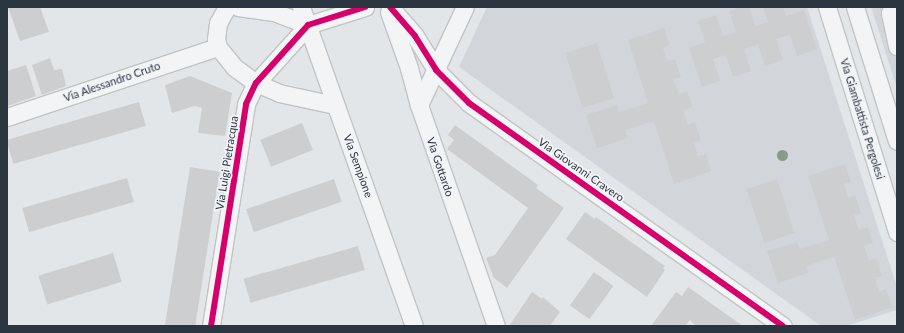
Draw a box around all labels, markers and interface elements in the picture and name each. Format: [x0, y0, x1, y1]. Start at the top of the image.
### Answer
street label: Via Giambattista Pergolesi [837, 57, 887, 181]
street label: Via Alessandro Cruto [62, 59, 162, 105]
street label: Via Luigi Pietracqua [213, 115, 241, 211]
street label: Via Sempione [340, 133, 376, 199]
street label: Via Giovanni Cravero [536, 135, 626, 205]
street label: Via Gottardo [424, 136, 456, 198]

